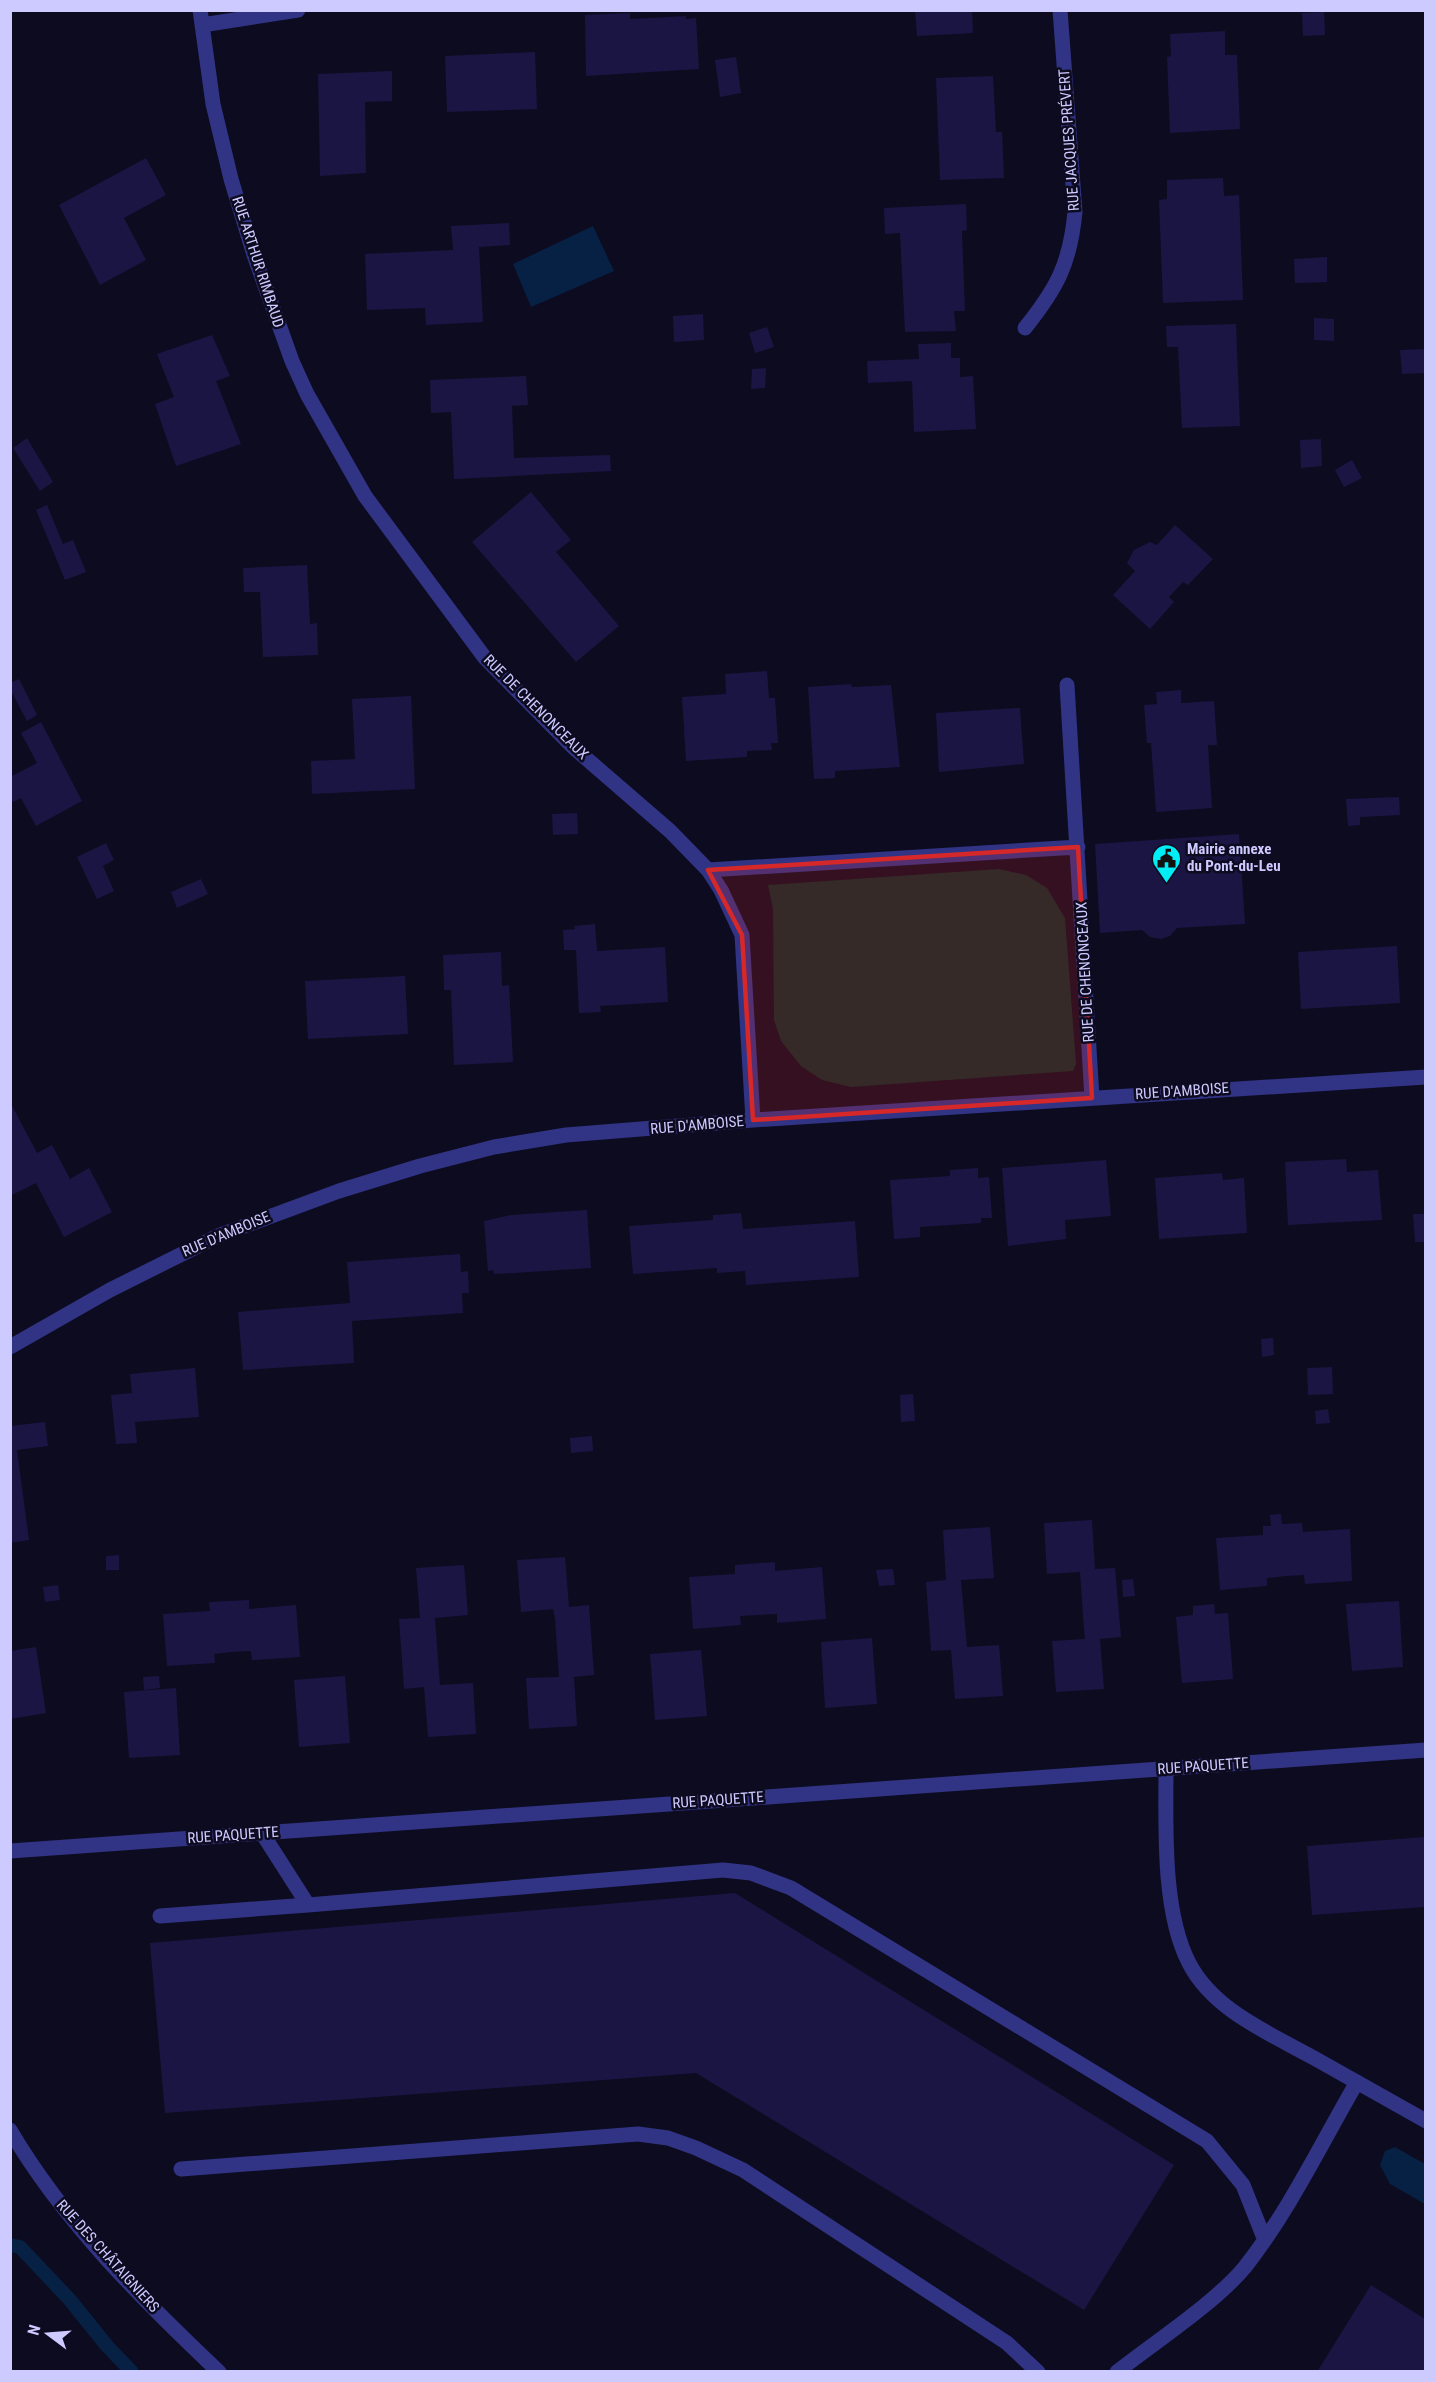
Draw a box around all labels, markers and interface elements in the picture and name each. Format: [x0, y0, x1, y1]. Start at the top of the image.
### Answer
street label: RUE JACQUES PRÉVERT [1055, 68, 1083, 212]
street label: RUE ARTHUR RIMBAUD [228, 194, 288, 330]
street label: RUE DE CHENONCEAUX [480, 651, 592, 763]
place label: Mairie annexe du Pont-du-Leu [1187, 840, 1281, 875]
public building icon: Mairie annexe du Pont-du-Leu [1150, 842, 1182, 884]
street label: RUE DE CHENONCEAUX [1072, 901, 1098, 1043]
street label: RUE D'AMBOISE [1135, 1079, 1229, 1103]
street label: RUE D'AMBOISE [650, 1112, 744, 1138]
street label: RUE D'AMBOISE [179, 1207, 273, 1261]
street label: RUE PAQUETTE [1157, 1754, 1249, 1778]
street label: RUE PAQUETTE [672, 1788, 764, 1812]
street label: RUE PAQUETTE [187, 1823, 279, 1847]
street label: RUE DES CHÂTAIGNIERS [53, 2196, 163, 2316]
north arrow [18, 2304, 78, 2364]
text: N [24, 2323, 45, 2337]

